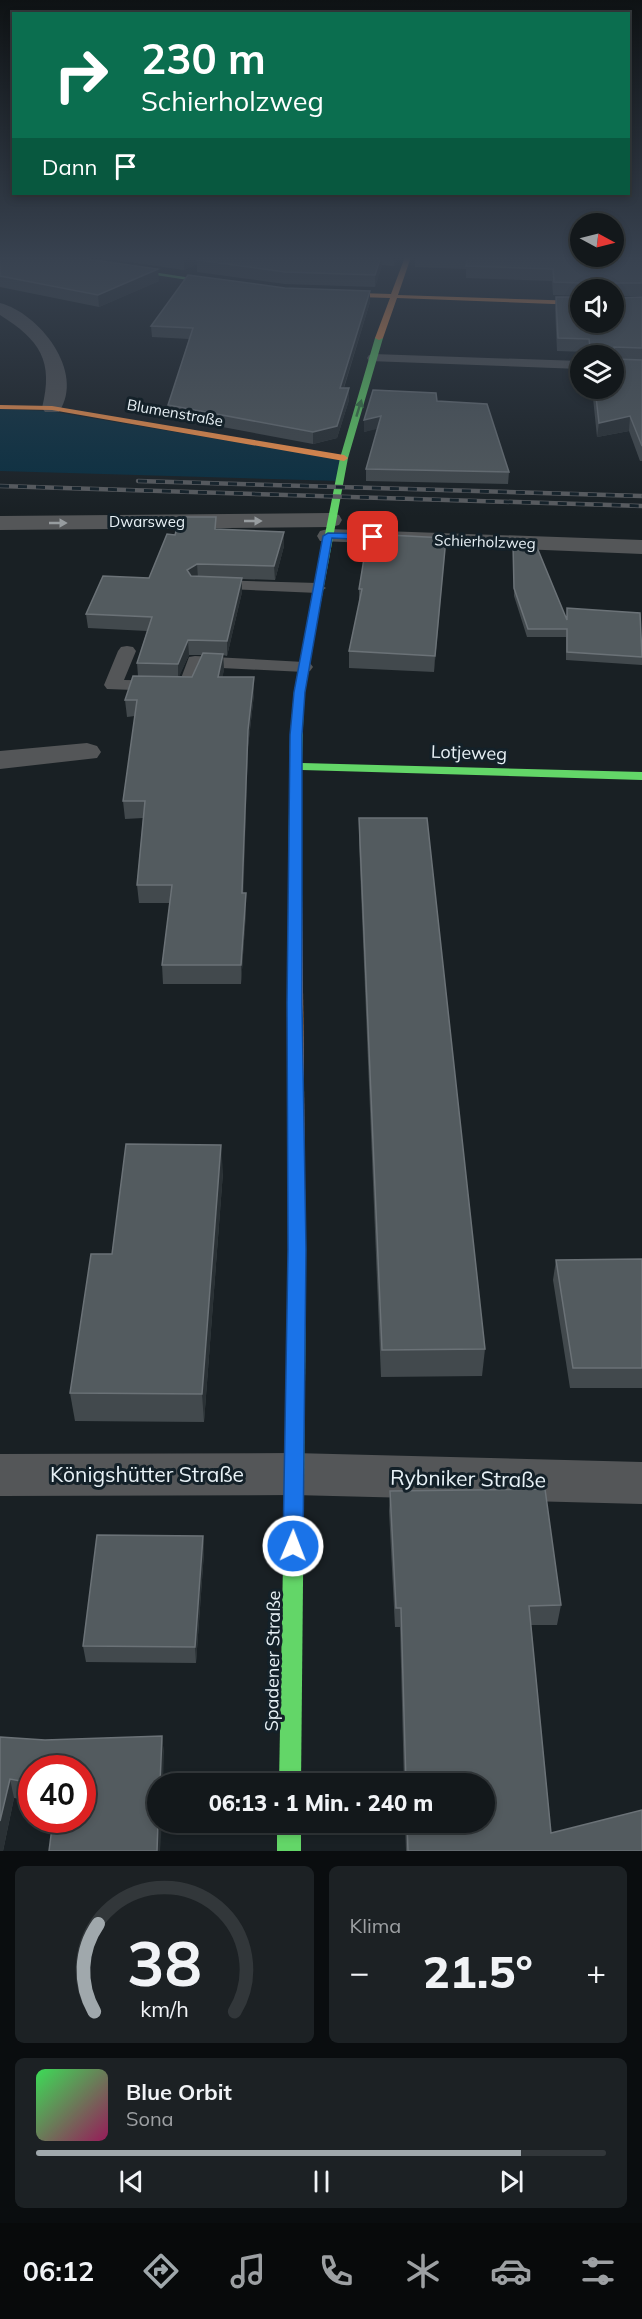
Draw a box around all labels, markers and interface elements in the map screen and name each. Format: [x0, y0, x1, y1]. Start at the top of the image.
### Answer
text: 230 m [141, 32, 266, 85]
icon: right [42, 36, 120, 114]
text: Schierholzweg [141, 84, 324, 118]
icon: arrive [109, 150, 142, 183]
text: Dann [42, 153, 97, 181]
north arrow [570, 213, 624, 267]
map controls [570, 213, 624, 399]
button: sound [570, 279, 624, 333]
button: layers [570, 345, 624, 399]
street label: Blumenstraße [126, 395, 225, 430]
one-way arrow [355, 399, 364, 417]
pin [347, 511, 398, 562]
street label: Dwarsweg [109, 512, 185, 531]
one-way arrow [244, 516, 263, 526]
one-way arrow [49, 518, 68, 527]
icon: arrive [356, 520, 389, 553]
street label: Schierholzweg [434, 530, 536, 553]
street label: Lotjeweg [430, 740, 508, 765]
street label: Königshütter Straße [50, 1461, 244, 1487]
street label: Rybniker Straße [390, 1464, 546, 1492]
position arrow [261, 1514, 325, 1578]
street label: Spadener Straße [260, 1590, 285, 1732]
speed limit sign: 40 [18, 1755, 96, 1833]
text: 06:13 · 1 Min. · 240 m [209, 1789, 433, 1817]
text: Klima [350, 1913, 401, 1938]
text: 38 [127, 1923, 202, 2002]
text: 21.5° [423, 1943, 533, 1999]
text: − [350, 1951, 369, 1992]
text: + [586, 1951, 606, 1992]
text: km/h [140, 1995, 188, 2022]
text: Blue Orbit [126, 2078, 232, 2106]
text: Sona [126, 2106, 174, 2131]
icon: previous [115, 2165, 148, 2198]
icon: pause [305, 2165, 338, 2198]
icon: next [495, 2165, 528, 2198]
icon: directions [140, 2250, 182, 2292]
icon: music [227, 2250, 269, 2292]
icon: phone [315, 2250, 357, 2292]
icon: climate [402, 2250, 444, 2292]
icon: car [490, 2250, 532, 2292]
icon: filters [577, 2250, 619, 2292]
text: 06:12 [23, 2254, 94, 2288]

